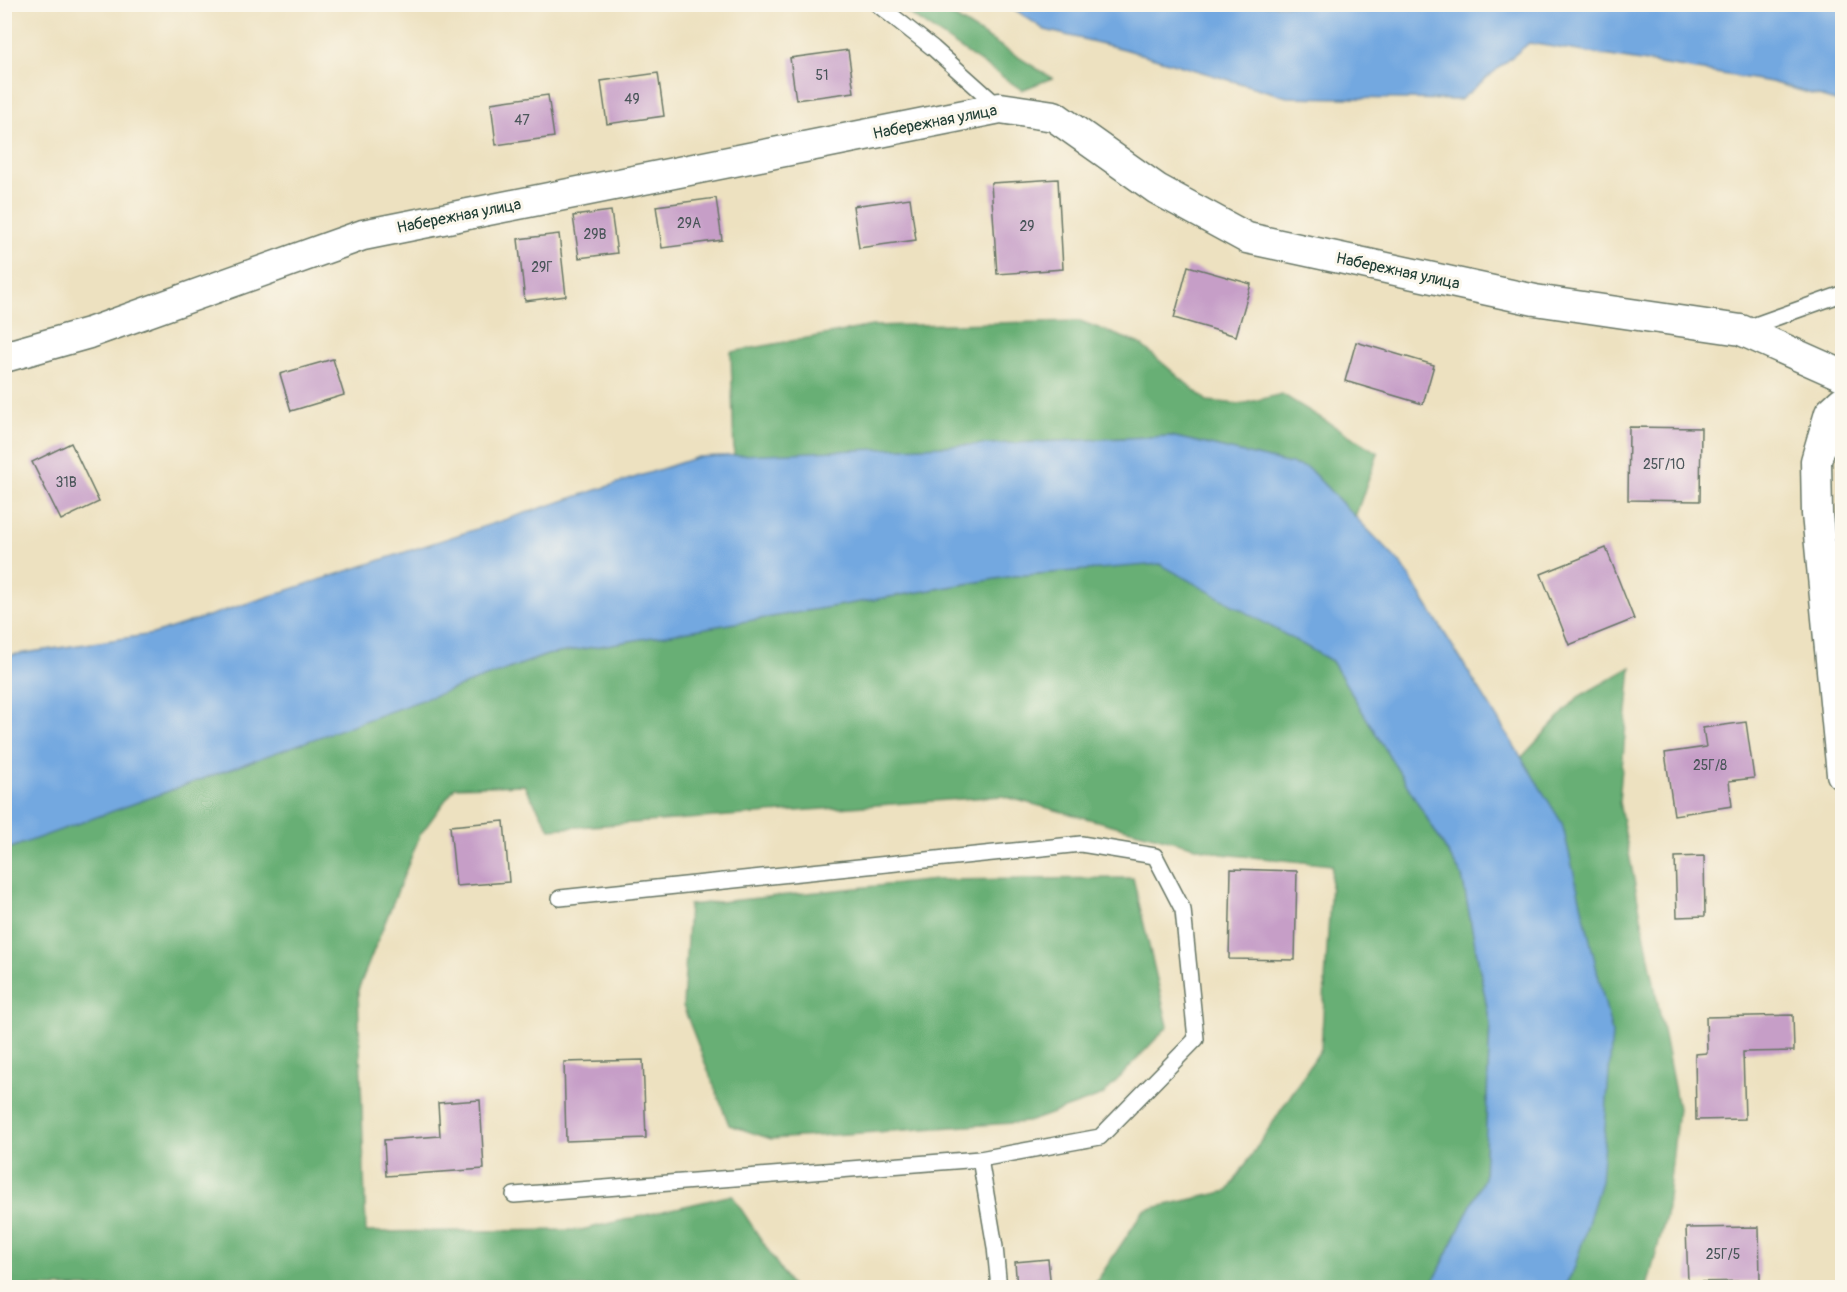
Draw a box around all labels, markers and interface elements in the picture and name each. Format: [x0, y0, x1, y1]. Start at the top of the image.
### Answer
house number: 51 [815, 67, 829, 84]
house number: 49 [624, 91, 640, 108]
street label: Набережная улица [871, 100, 999, 144]
house number: 47 [514, 112, 530, 129]
street label: Набережная улица [395, 194, 523, 238]
house number: 29А [677, 215, 701, 232]
house number: 29 [1019, 218, 1035, 235]
house number: 29В [584, 226, 607, 243]
street label: Набережная улица [1334, 248, 1462, 294]
house number: 29Г [531, 259, 553, 276]
house number: 25Г/10 [1643, 456, 1685, 473]
house number: 31В [55, 474, 77, 491]
house number: 25Г/8 [1693, 757, 1727, 774]
house number: 25Г/5 [1706, 1246, 1740, 1263]

